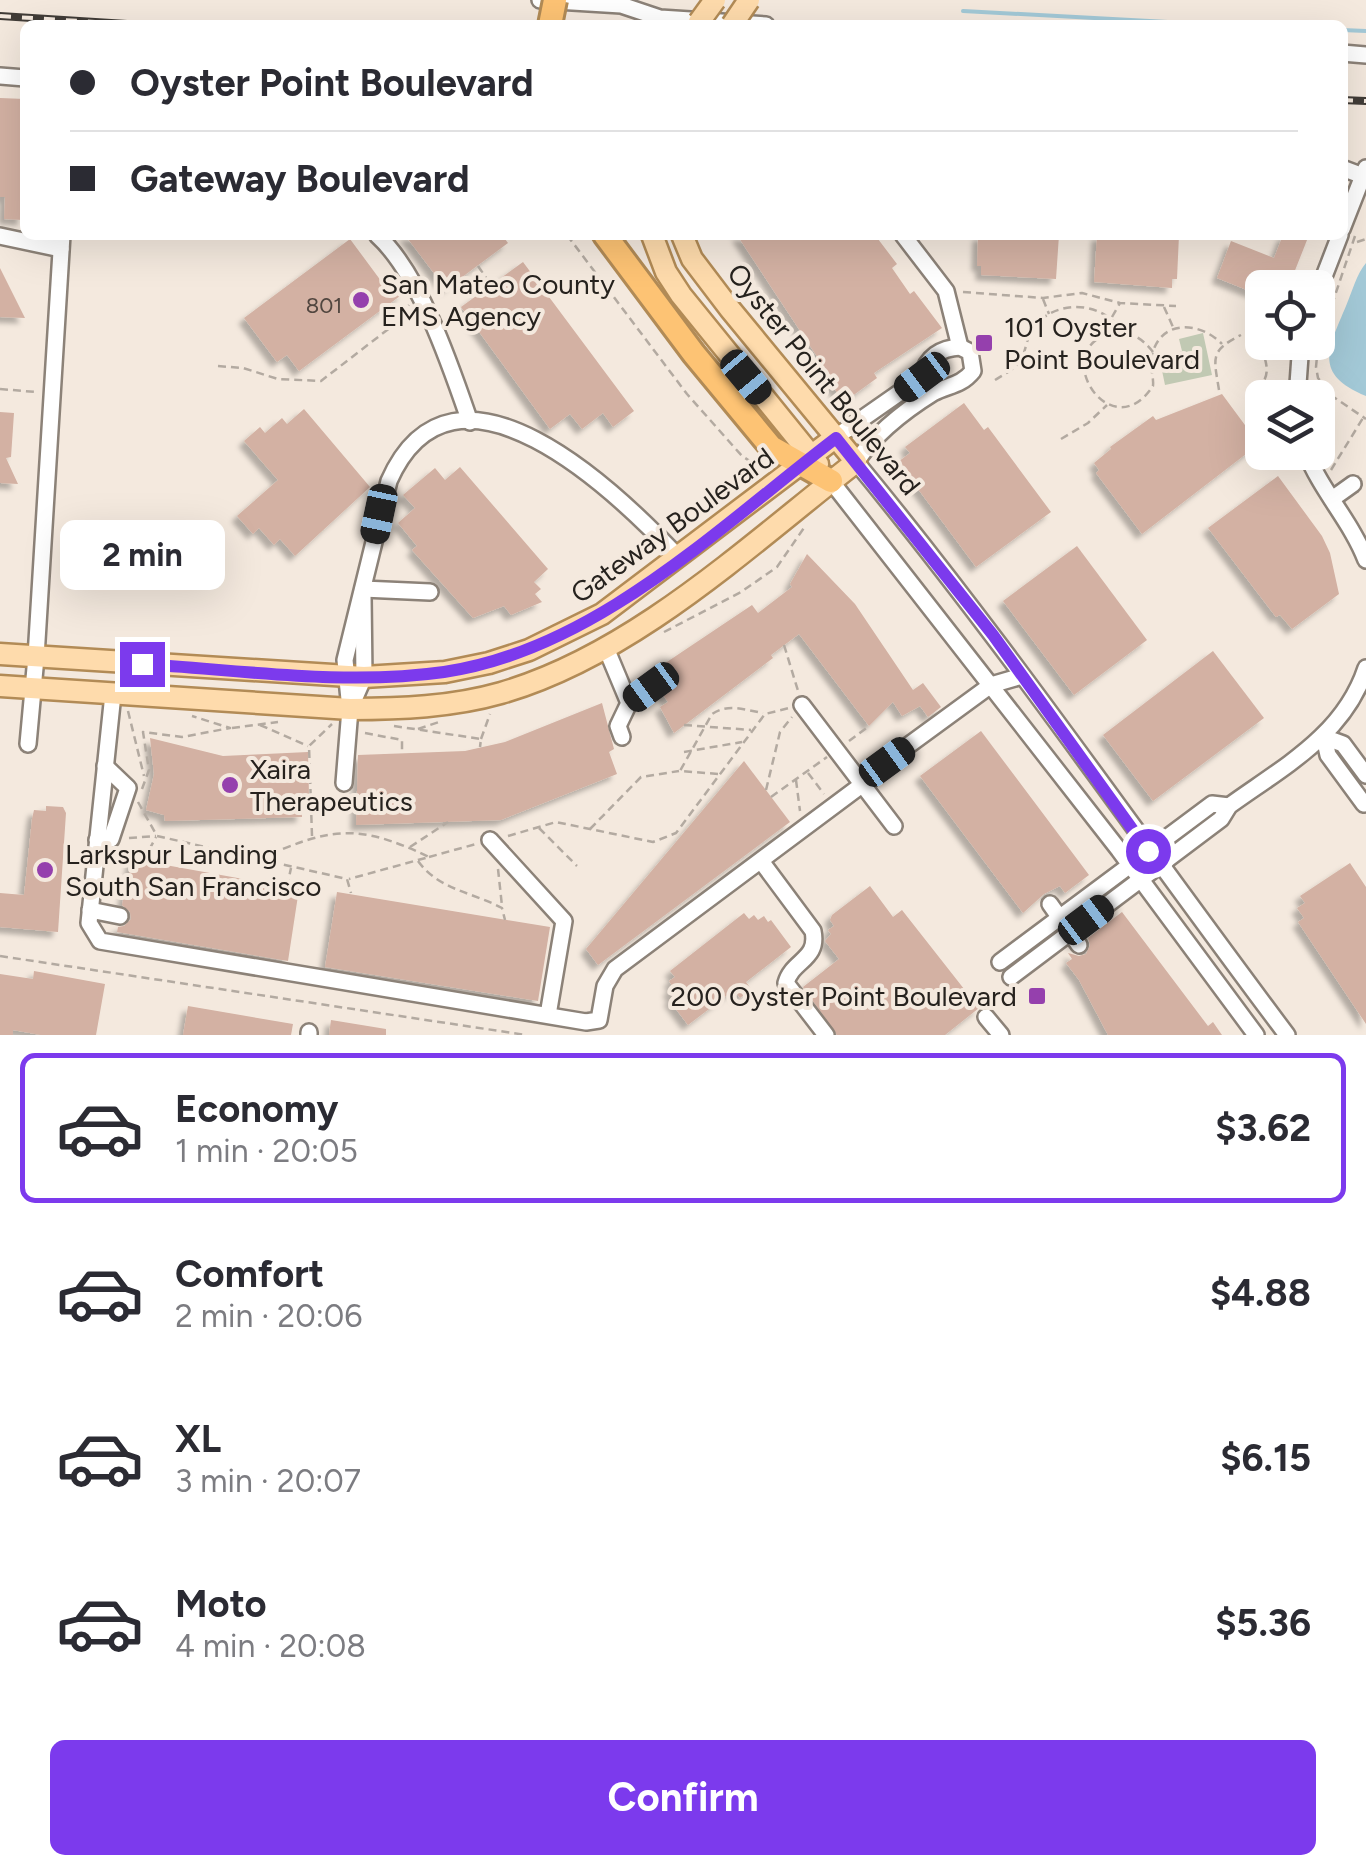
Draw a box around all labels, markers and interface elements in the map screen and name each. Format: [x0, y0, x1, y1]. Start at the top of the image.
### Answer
text: Oyster Point Boulevard [130, 60, 534, 106]
text: Gateway Boulevard [130, 156, 470, 202]
street label: Oyster Point Boulevard [720, 256, 928, 502]
place label: San Mateo County EMS Agency [381, 267, 615, 333]
map controls [1245, 270, 1335, 470]
button: locate [1245, 270, 1335, 360]
marker: San Mateo County EMS Agency [350, 289, 372, 311]
house number: 801 [306, 292, 342, 319]
place label: 101 Oyster Point Boulevard [1004, 310, 1200, 376]
marker: 101 Oyster Point Boulevard [973, 332, 995, 354]
car [715, 344, 777, 410]
car [889, 347, 955, 407]
button: layers [1245, 380, 1335, 470]
street label: Gateway Boulevard [564, 440, 780, 610]
car [358, 482, 400, 546]
callout: 2 min [59, 519, 224, 589]
text: 2 min [102, 536, 183, 574]
route end [120, 642, 165, 687]
car [618, 657, 684, 717]
car [854, 732, 920, 792]
place label: Xaira Therapeutics [250, 752, 413, 818]
marker: Xaira Therapeutics [219, 774, 241, 796]
route start [1126, 829, 1171, 874]
place label: Larkspur Landing South San Francisco [65, 837, 322, 903]
marker: Larkspur Landing South San Francisco [34, 859, 56, 881]
car [1053, 890, 1119, 950]
place label: 200 Oyster Point Boulevard [671, 979, 1017, 1013]
marker: 200 Oyster Point Boulevard [1026, 985, 1048, 1007]
icon: car [55, 1083, 145, 1173]
text: Economy [175, 1086, 338, 1132]
text: $3.62 [1215, 1105, 1311, 1151]
text: 1 min · 20:05 [175, 1132, 358, 1170]
icon: car [55, 1248, 145, 1338]
text: Comfort [175, 1251, 324, 1297]
text: $4.88 [1210, 1270, 1311, 1316]
text: 2 min · 20:06 [175, 1297, 362, 1335]
icon: car [55, 1413, 145, 1503]
text: XL [175, 1416, 221, 1462]
text: $6.15 [1220, 1435, 1311, 1481]
text: 3 min · 20:07 [175, 1462, 361, 1500]
icon: car [55, 1578, 145, 1668]
text: Moto [175, 1581, 267, 1627]
text: $5.36 [1215, 1600, 1311, 1646]
text: 4 min · 20:08 [175, 1627, 366, 1665]
button: Confirm [50, 1740, 1316, 1855]

